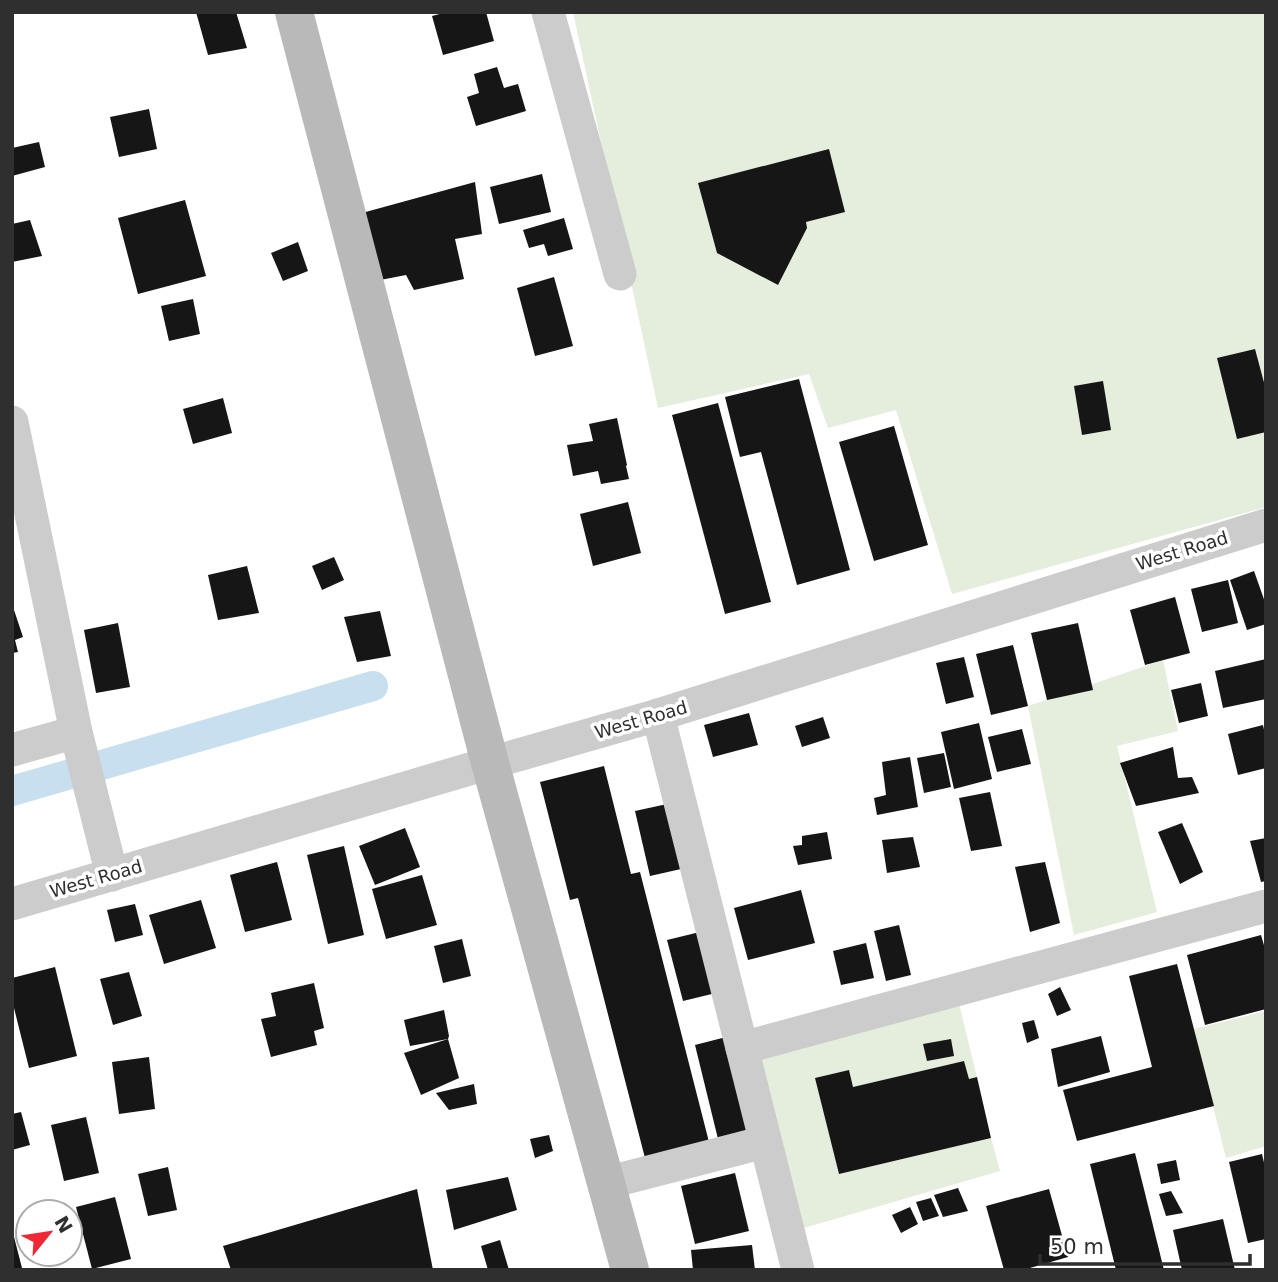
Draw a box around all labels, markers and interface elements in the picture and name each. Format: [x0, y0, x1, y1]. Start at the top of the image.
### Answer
street label: West Road [1133, 527, 1230, 574]
street label: West Road [592, 696, 689, 743]
street label: West Road [47, 855, 144, 902]
north arrow [14, 1198, 84, 1268]
text: N [50, 1212, 77, 1237]
scale bar [1040, 1222, 1250, 1266]
text: 50 m [1050, 1235, 1104, 1259]

